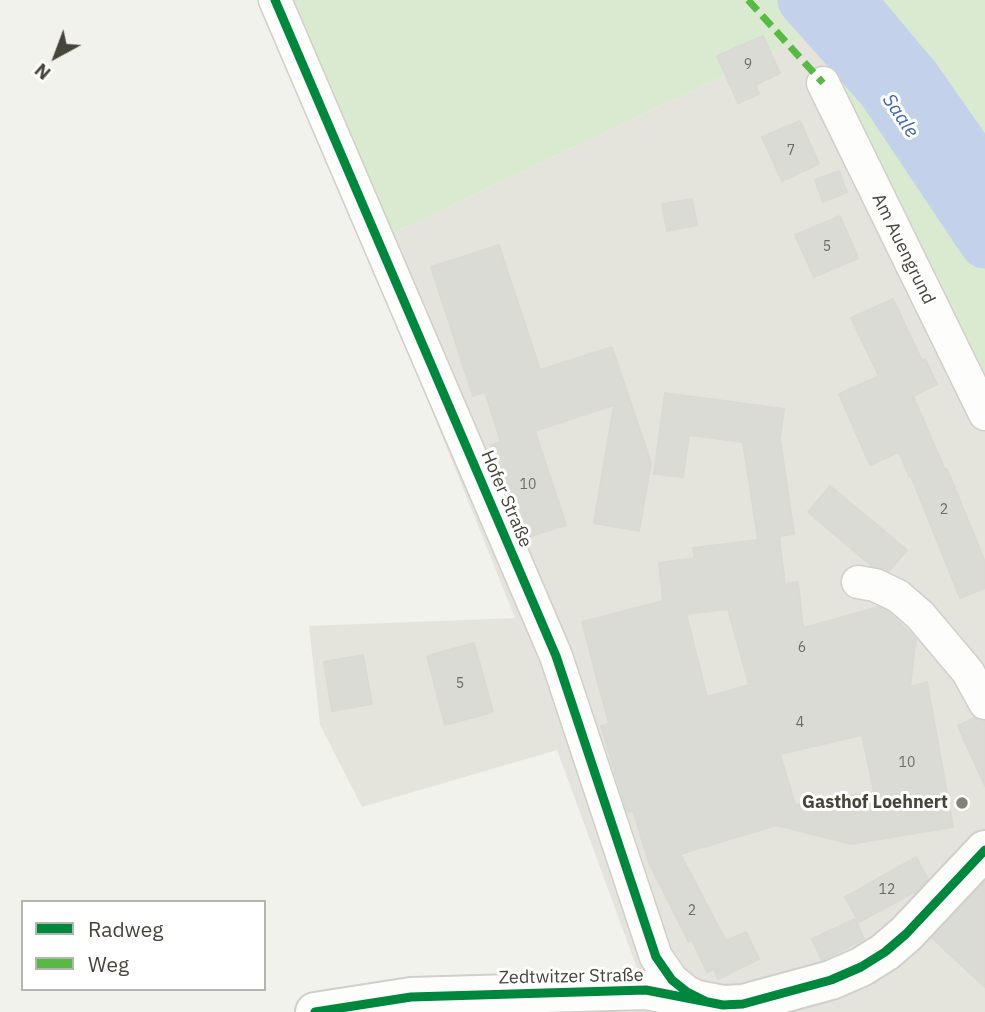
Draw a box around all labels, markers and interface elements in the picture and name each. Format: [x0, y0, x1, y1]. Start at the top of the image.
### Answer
north arrow [21, 21, 91, 91]
house number: 9 [744, 57, 752, 73]
text: N [29, 58, 55, 85]
water label: Saale [877, 90, 923, 142]
house number: 7 [787, 143, 795, 159]
street label: Am Auengrund [867, 190, 939, 308]
house number: 5 [823, 239, 831, 255]
street label: Hofer Straße [476, 447, 536, 551]
house number: 10 [520, 477, 536, 493]
house number: 2 [940, 502, 948, 518]
house number: 6 [798, 640, 806, 656]
house number: 5 [456, 676, 464, 692]
house number: 4 [796, 715, 804, 731]
house number: 10 [899, 755, 915, 771]
place label: Gasthof Loehnert [802, 792, 948, 814]
marker: Gasthof Loehnert [954, 795, 970, 811]
house number: 12 [879, 882, 895, 898]
legend [21, 900, 266, 991]
house number: 2 [688, 903, 696, 919]
text: Radweg [88, 915, 163, 943]
text: Weg [88, 950, 129, 978]
street label: Zedtwitzer Straße [498, 965, 644, 989]

